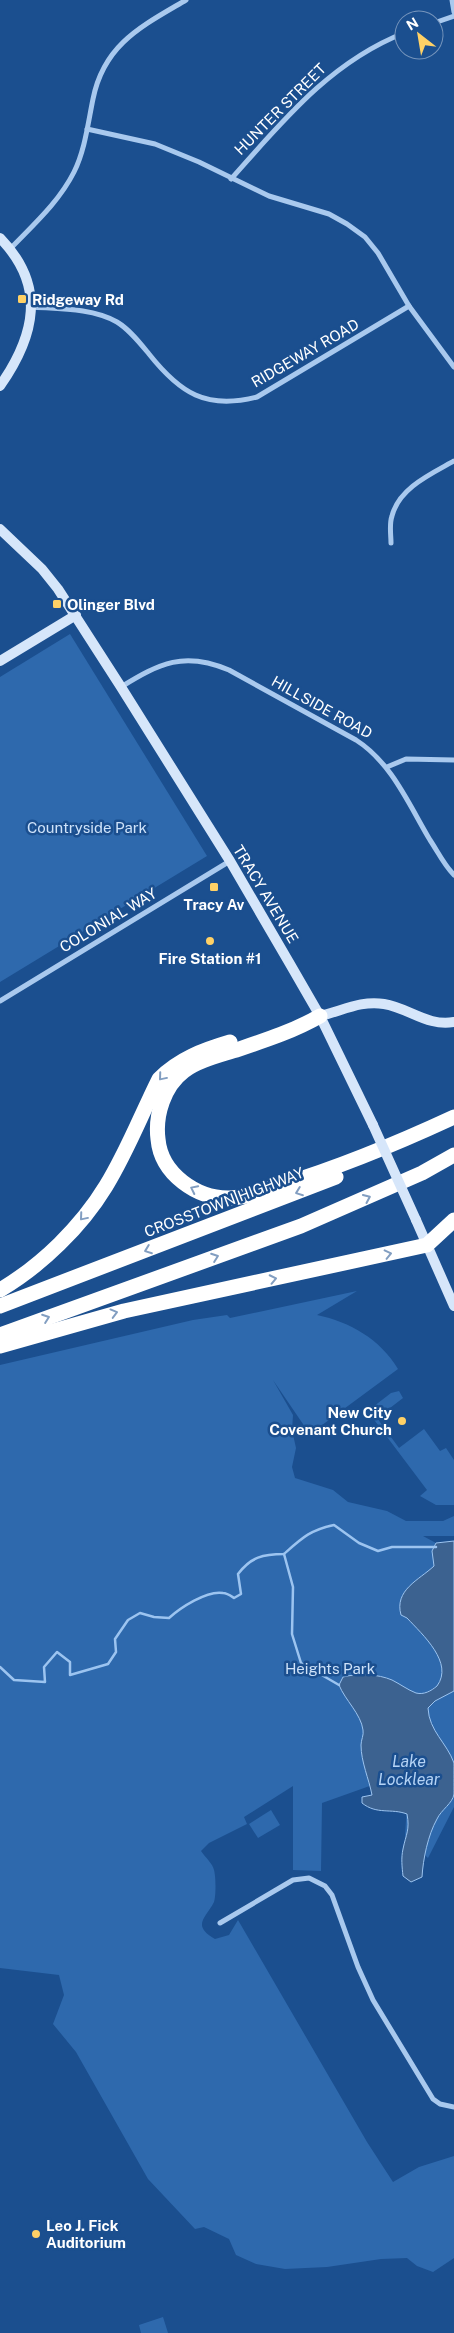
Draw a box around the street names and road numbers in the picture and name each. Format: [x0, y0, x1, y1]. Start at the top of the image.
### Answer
street label: HUNTER STREET [231, 60, 329, 158]
street label: RIDGEWAY ROAD [248, 315, 362, 391]
street label: HILLSIDE ROAD [269, 672, 375, 742]
street label: TRACY AVENUE [230, 842, 302, 946]
street label: COLONIAL WAY [56, 884, 160, 956]
street label: CROSSTOWN HIGHWAY [142, 1164, 306, 1240]

